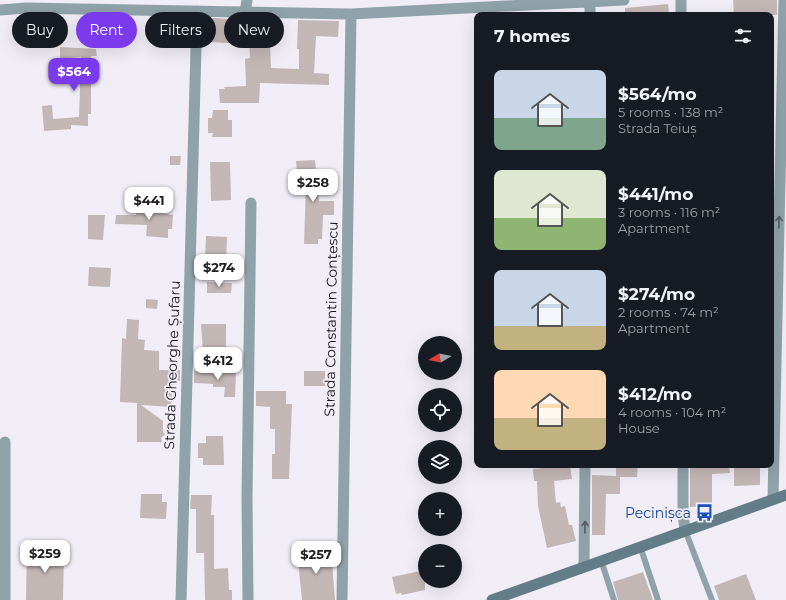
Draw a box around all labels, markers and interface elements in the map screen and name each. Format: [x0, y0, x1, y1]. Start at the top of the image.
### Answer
chip: Buy [12, 12, 68, 48]
chip: Rent [76, 12, 137, 48]
chip: Filters [145, 12, 216, 48]
chip: New [224, 12, 284, 48]
icon: filters [732, 25, 754, 47]
text: 7 homes [494, 26, 570, 46]
pin: $564 [50, 58, 98, 92]
text: $564 [57, 63, 91, 79]
text: $564/mo [618, 84, 697, 104]
icon: home [526, 86, 574, 134]
text: 5 rooms · 138 m² [618, 104, 723, 120]
text: Strada Teiuș [618, 120, 697, 136]
pin: $258 [289, 169, 337, 203]
text: $258 [297, 174, 329, 190]
text: $441/mo [618, 184, 693, 204]
icon: home [526, 186, 574, 234]
pin: $441 [125, 187, 173, 221]
text: $441 [133, 192, 165, 208]
text: 3 rooms · 116 m² [618, 204, 720, 220]
one-way arrow [775, 216, 782, 229]
text: Apartment [618, 220, 690, 236]
street label: Strada Constantin Conțescu [320, 221, 343, 417]
pin: $274 [195, 254, 243, 288]
text: $274 [203, 259, 235, 275]
street label: Strada Gheorghe Șufaru [160, 280, 185, 450]
text: $274/mo [618, 284, 695, 304]
icon: home [526, 286, 574, 334]
text: 2 rooms · 74 m² [618, 304, 719, 320]
text: Apartment [618, 320, 690, 336]
north arrow [418, 336, 462, 380]
map controls [418, 336, 462, 588]
pin: $412 [194, 347, 242, 381]
text: $412 [203, 352, 233, 368]
text: $412/mo [618, 384, 692, 404]
icon: home [526, 386, 574, 434]
button: locate [418, 388, 462, 432]
text: 4 rooms · 104 m² [618, 404, 726, 420]
text: House [618, 420, 660, 436]
button: layers [418, 440, 462, 484]
button: + [418, 492, 462, 536]
bus stop icon: Pecinișca [694, 503, 714, 523]
place label: Pecinișca [625, 504, 691, 523]
one-way arrow [581, 521, 589, 534]
pin: $259 [21, 540, 69, 574]
pin: $257 [292, 541, 340, 575]
button: − [418, 544, 462, 588]
text: $259 [29, 545, 61, 561]
text: $257 [300, 546, 332, 562]

